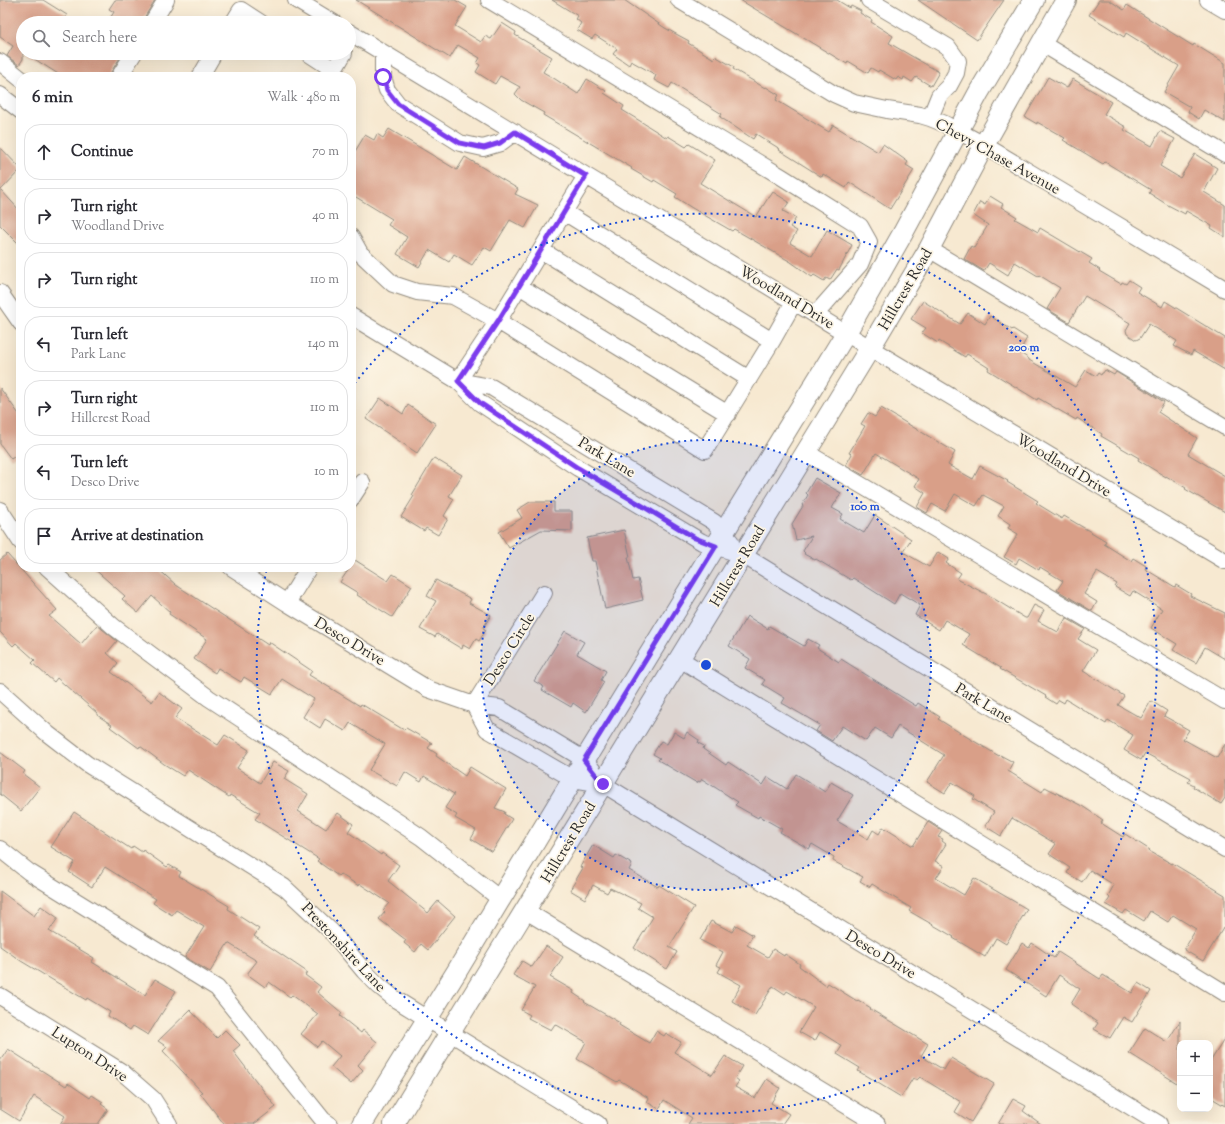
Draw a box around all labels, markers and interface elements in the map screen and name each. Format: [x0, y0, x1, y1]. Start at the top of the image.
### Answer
search box [16, 16, 356, 60]
icon: search [30, 27, 52, 49]
text: Search here [62, 28, 137, 49]
route start [374, 68, 392, 86]
text: 6 min [32, 86, 73, 110]
text: Walk · 480 m [267, 89, 340, 107]
street label: Chevy Chase Avenue [931, 114, 1064, 200]
icon: ahead [33, 141, 55, 163]
text: Continue [71, 142, 133, 163]
text: 70 m [312, 143, 339, 161]
text: Turn right [71, 197, 137, 218]
icon: right [33, 205, 55, 227]
text: 40 m [312, 207, 339, 225]
text: Woodland Drive [71, 218, 164, 236]
street label: Hillcrest Road [874, 244, 939, 335]
street label: Woodland Drive [735, 262, 838, 335]
icon: right [33, 269, 55, 291]
text: Turn right [71, 270, 137, 291]
text: 110 m [310, 271, 339, 289]
text: Turn left [71, 325, 128, 346]
icon: left [33, 333, 55, 355]
text: 140 m [308, 335, 339, 353]
text: 200 m [1009, 339, 1039, 357]
text: Park Lane [71, 346, 126, 364]
text: Turn right [71, 389, 137, 410]
icon: right [33, 397, 55, 419]
text: 110 m [310, 399, 339, 417]
text: Hillcrest Road [71, 410, 150, 428]
street label: Woodland Drive [1012, 430, 1115, 503]
street label: Park Lane [574, 433, 639, 484]
text: Turn left [71, 453, 128, 474]
icon: left [33, 461, 55, 483]
text: 10 m [314, 463, 339, 481]
text: Desco Drive [71, 474, 140, 492]
text: 100 m [849, 498, 880, 516]
street label: Hillcrest Road [706, 522, 771, 611]
icon: arrive [33, 525, 55, 547]
text: Arrive at destination [71, 526, 204, 547]
street label: Desco Circle [480, 609, 541, 690]
street label: Desco Drive [310, 613, 389, 672]
centre of rings [699, 658, 713, 672]
street label: Park Lane [951, 679, 1016, 730]
route end [594, 775, 612, 793]
street label: Hillcrest Road [537, 798, 602, 887]
street label: Prestonshire Lane [296, 899, 390, 997]
street label: Desco Drive [841, 926, 920, 985]
street label: Lupton Drive [47, 1023, 132, 1088]
map controls [1177, 1040, 1213, 1112]
button: + [1177, 1040, 1213, 1076]
button: − [1177, 1076, 1213, 1112]

